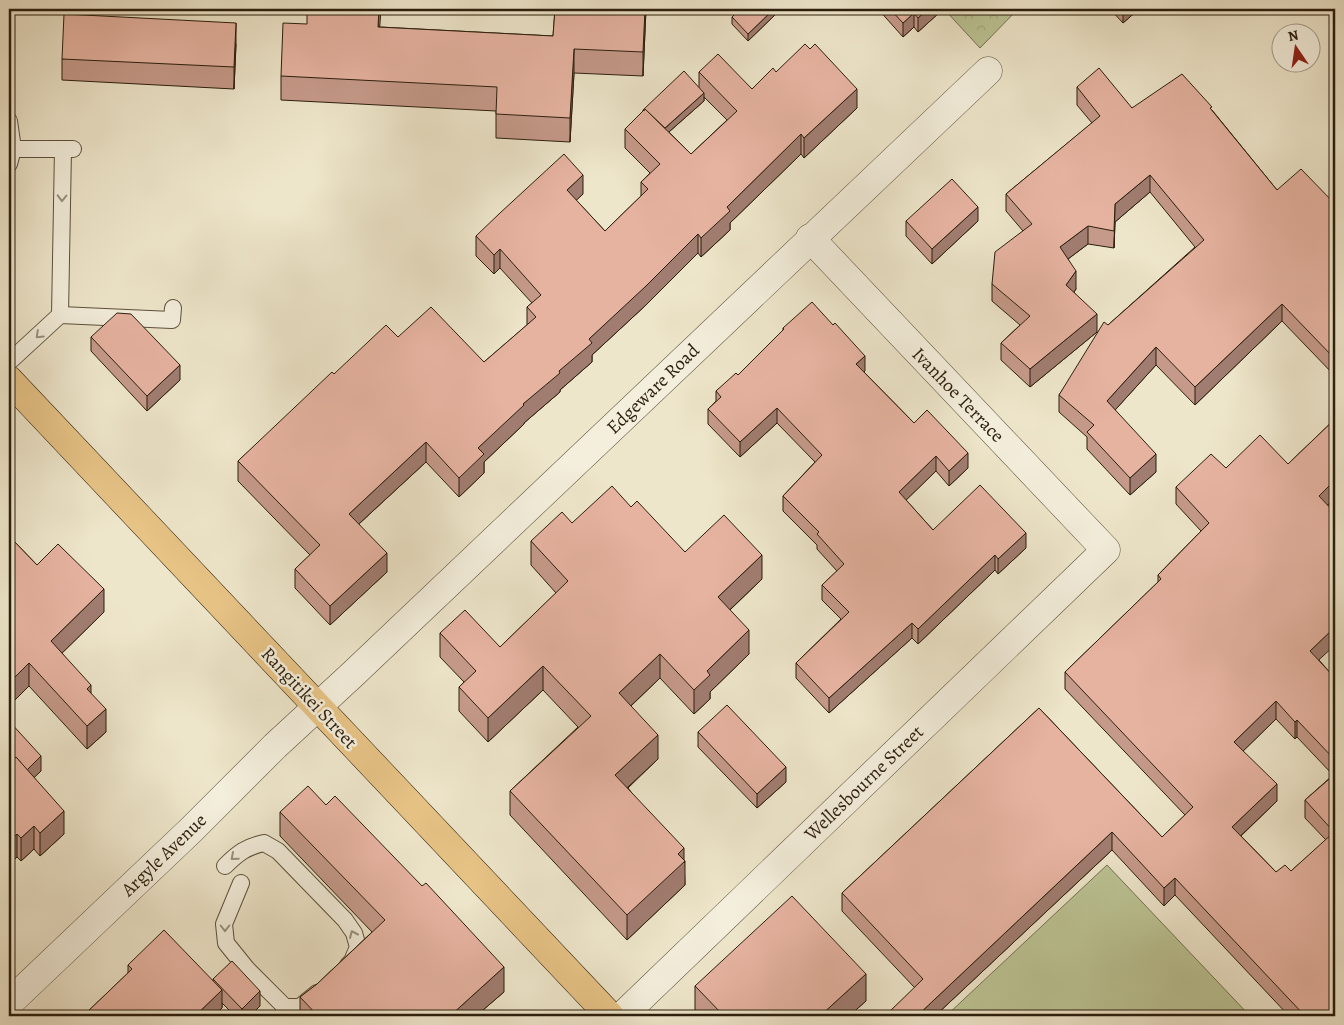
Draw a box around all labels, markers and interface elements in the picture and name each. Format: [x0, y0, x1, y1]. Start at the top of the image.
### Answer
north arrow [1272, 22, 1322, 72]
text: N [1286, 25, 1300, 46]
one-way arrow [57, 194, 68, 202]
one-way arrow [35, 329, 44, 338]
street label: Edgeware Road [601, 337, 706, 440]
street label: Ivanhoe Terrace [906, 342, 1010, 448]
street label: Rangitikei Street [255, 641, 363, 755]
street label: Wellesbourne Street [798, 719, 929, 847]
street label: Argyle Avenue [115, 808, 212, 903]
one-way arrow [231, 852, 240, 861]
one-way arrow [220, 925, 230, 933]
one-way arrow [349, 931, 359, 940]

